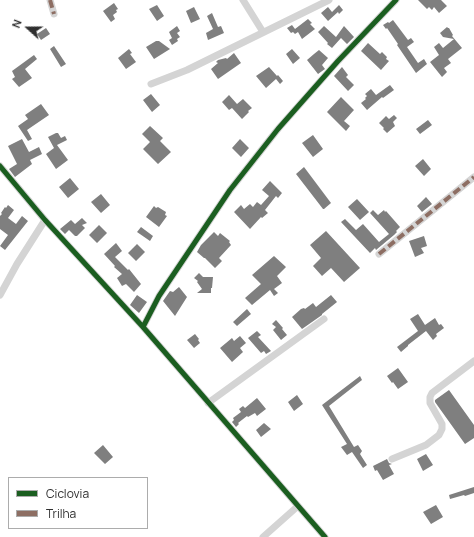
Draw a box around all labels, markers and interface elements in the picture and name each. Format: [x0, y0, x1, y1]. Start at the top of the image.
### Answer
north arrow [8, 8, 48, 48]
text: N [8, 17, 25, 30]
legend [8, 477, 148, 529]
text: Ciclovia [46, 485, 89, 502]
text: Trilha [46, 505, 76, 522]

